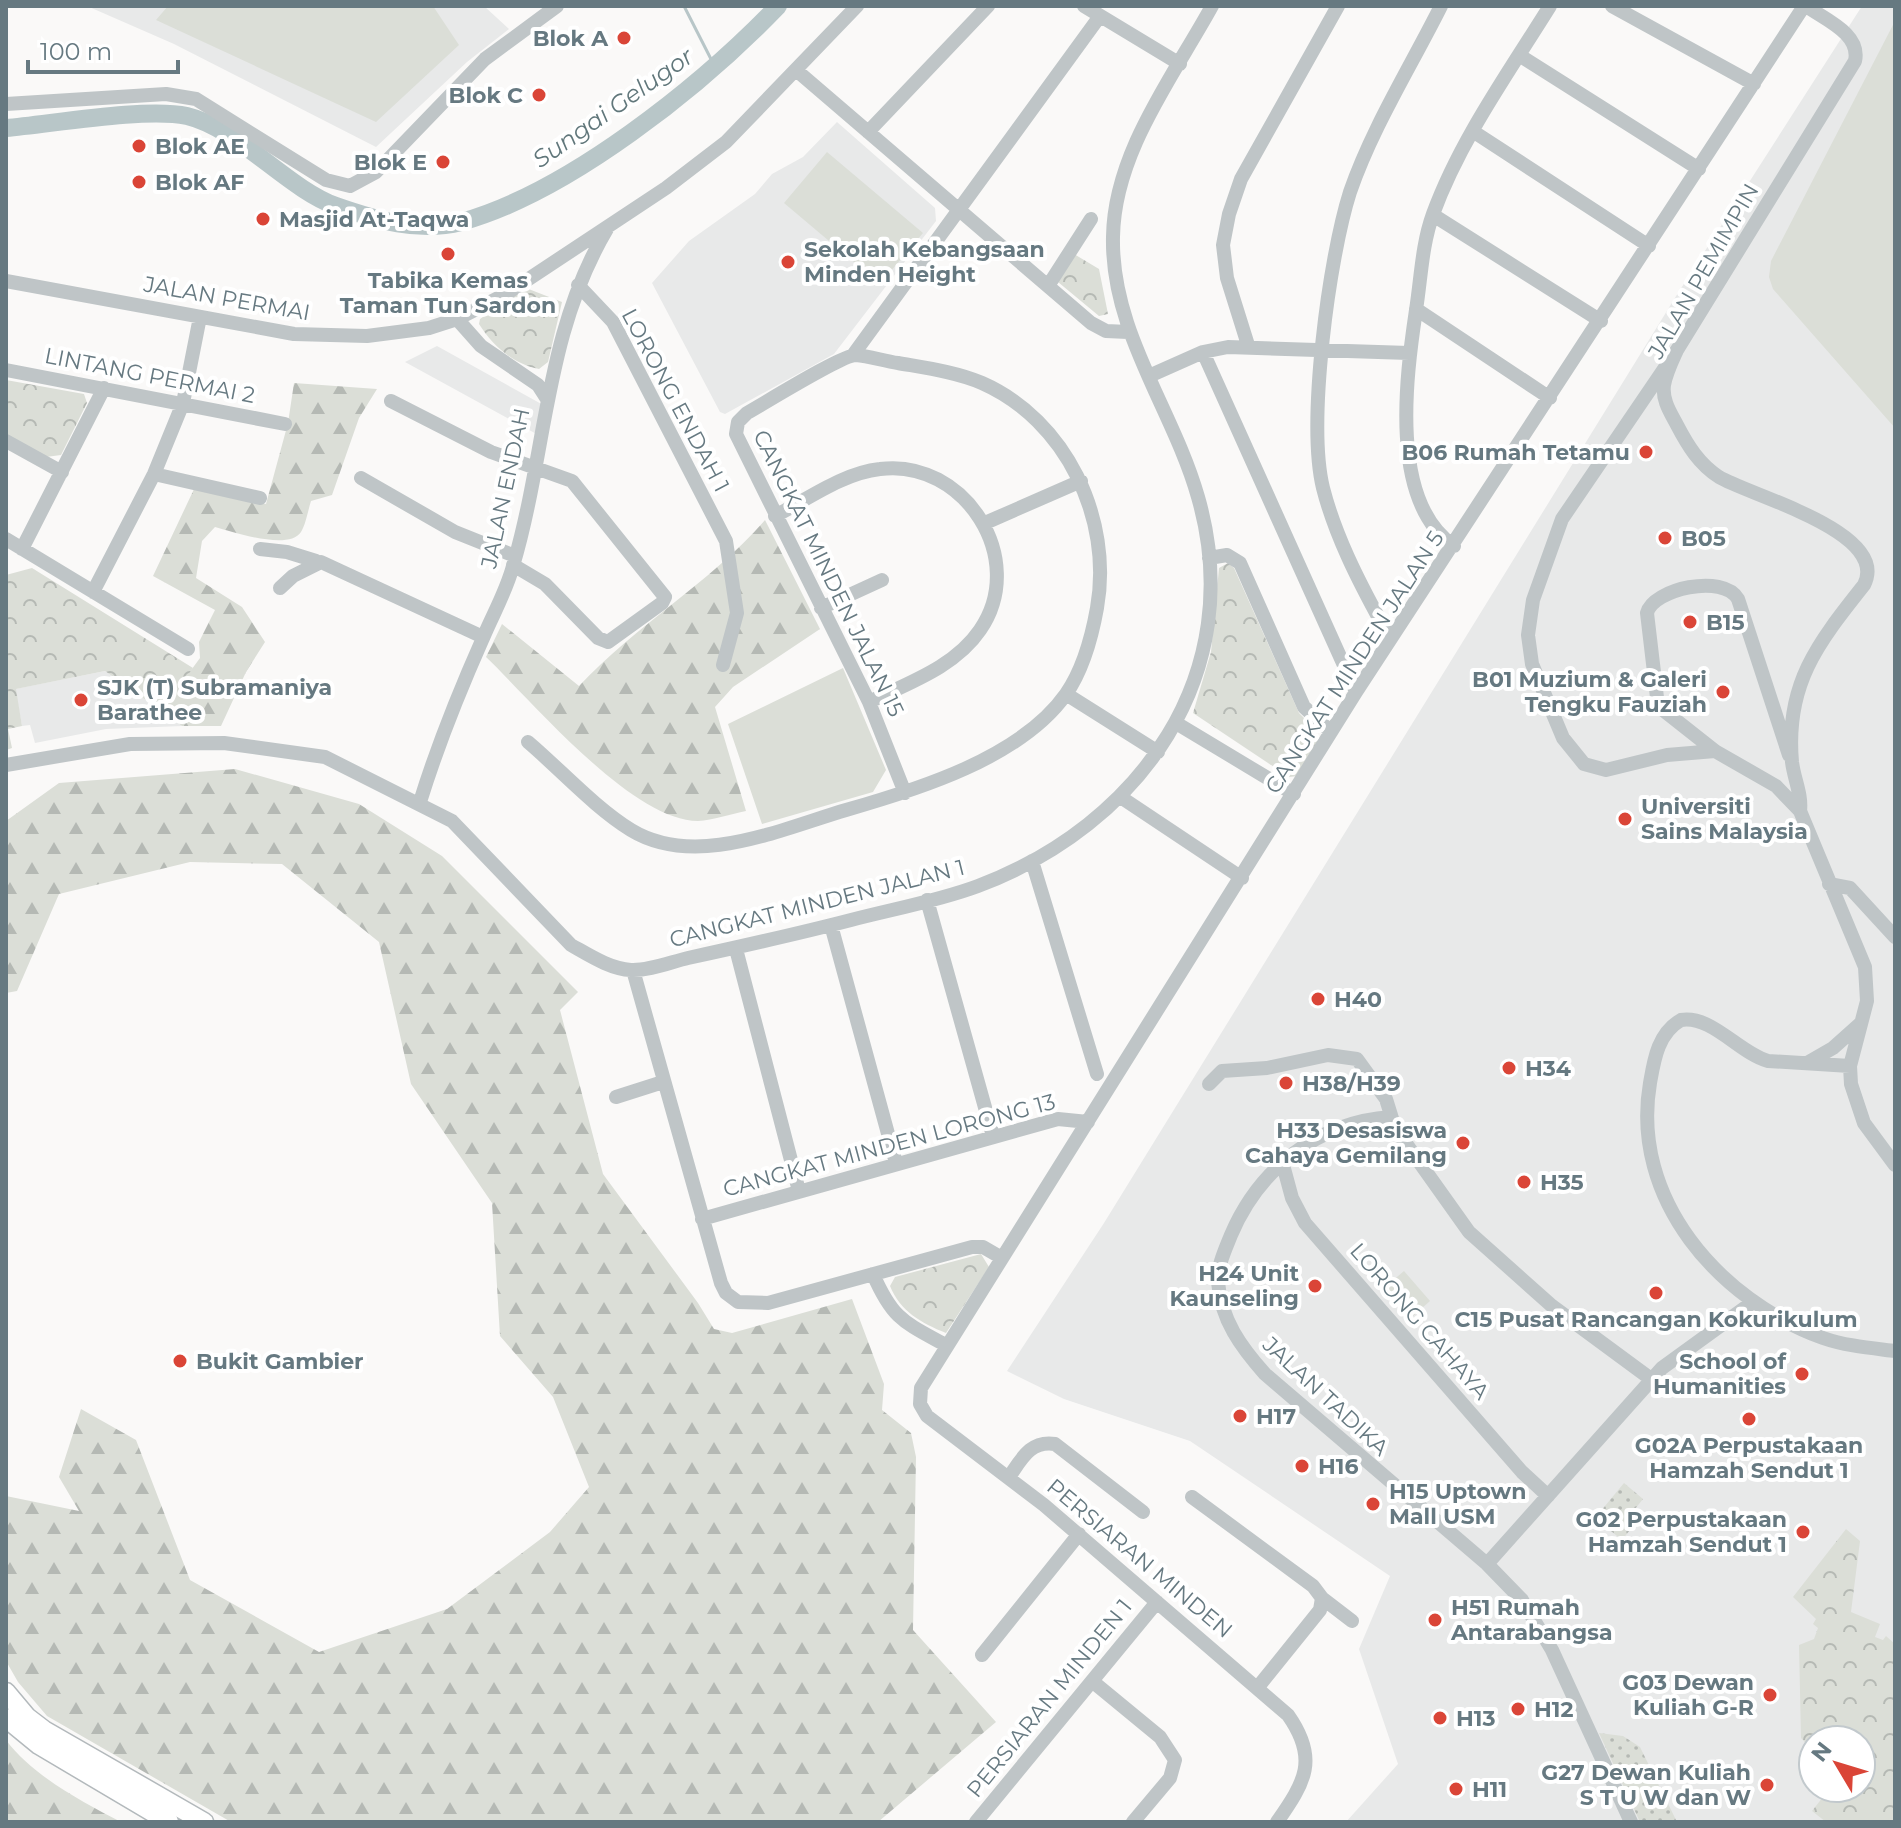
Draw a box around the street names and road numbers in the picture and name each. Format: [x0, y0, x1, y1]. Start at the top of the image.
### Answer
street label: JALAN PEMIMPIN [1642, 179, 1765, 365]
street label: JALAN PERMAI [141, 270, 312, 326]
street label: LORONG ENDAH 1 [616, 304, 735, 497]
street label: LINTANG PERMAI 2 [42, 342, 257, 409]
street label: JALAN ENDAH [475, 406, 536, 572]
street label: CANGKAT MINDEN JALAN 15 [747, 425, 910, 721]
street label: CANGKAT MINDEN JALAN 5 [1259, 526, 1450, 799]
street label: CANGKAT MINDEN JALAN 1 [667, 854, 967, 953]
street label: CANGKAT MINDEN LORONG 13 [720, 1088, 1058, 1203]
street label: LORONG CAHAYA [1344, 1238, 1495, 1405]
street label: JALAN TADIKA [1256, 1331, 1394, 1462]
street label: PERSIARAN MINDEN [1041, 1473, 1238, 1644]
street label: PERSIARAN MINDEN 1 [961, 1594, 1138, 1803]

